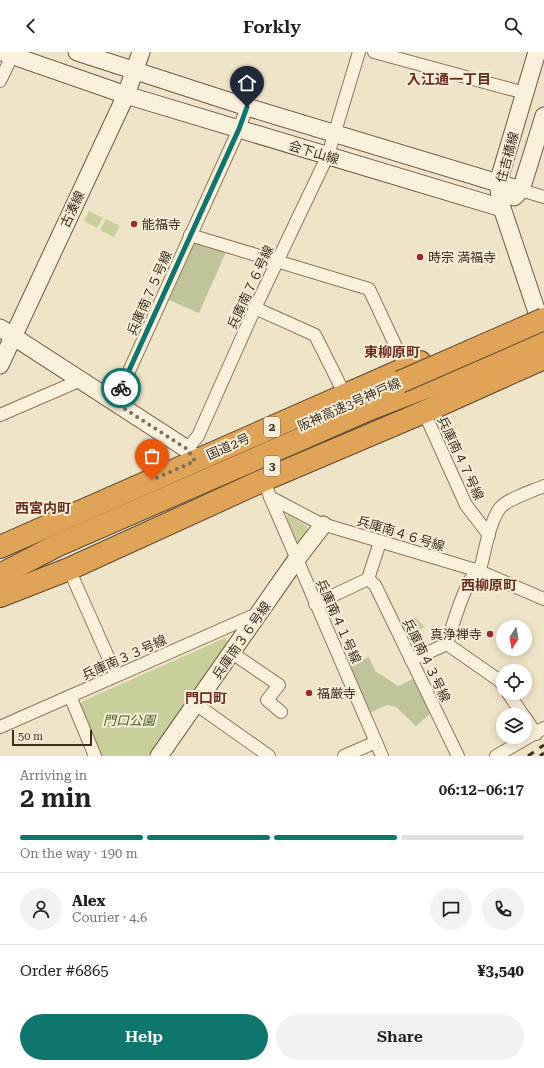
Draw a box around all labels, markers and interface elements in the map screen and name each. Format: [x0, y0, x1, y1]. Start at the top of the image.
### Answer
icon: back [20, 15, 42, 37]
icon: search [502, 15, 524, 37]
text: Forkly [243, 16, 301, 37]
pin [230, 66, 264, 107]
district label: 入江通一丁目 [407, 71, 491, 87]
icon: home [236, 72, 258, 94]
street label: 住吉橋線 [494, 130, 521, 184]
street label: 会下山線 [287, 138, 341, 167]
street label: 古湊線 [57, 188, 87, 230]
place label: 能福寺 [142, 217, 181, 232]
marker: 能福寺 [129, 219, 139, 229]
street label: 兵庫南７６号線 [224, 243, 276, 332]
street label: 兵庫南７５号線 [124, 249, 175, 338]
place label: 時宗 満福寺 [428, 250, 496, 265]
marker: 時宗 満福寺 [415, 252, 425, 262]
district label: 東柳原町 [364, 344, 420, 360]
courier [101, 368, 141, 408]
street label: 阪神高速3号神戸線 [295, 375, 403, 434]
icon: bike [110, 377, 132, 399]
street label: 兵庫南４７号線 [435, 414, 487, 503]
road number: 2 [264, 417, 280, 437]
street label: 国道2号 [204, 430, 252, 463]
pin [135, 439, 169, 480]
icon: bag [141, 445, 163, 467]
road number: 3 [264, 456, 280, 476]
district label: 西宮内町 [15, 500, 71, 516]
street label: 兵庫南４６号線 [355, 513, 447, 554]
street label: 兵庫南４１号線 [313, 577, 364, 666]
district label: 西柳原町 [461, 577, 517, 593]
street label: 兵庫南３６号線 [209, 599, 274, 682]
street label: 兵庫南４３号線 [400, 616, 453, 704]
north arrow [496, 620, 532, 656]
map controls [496, 620, 532, 744]
place label: 真浄禅寺 [430, 627, 482, 642]
marker: 真浄禅寺 [485, 629, 495, 639]
street label: 兵庫南３３号線 [80, 632, 169, 683]
button: locate [496, 664, 532, 700]
place label: 福厳寺 [317, 686, 356, 701]
marker: 福厳寺 [304, 688, 314, 698]
district label: 門口町 [185, 690, 227, 706]
button: layers [496, 708, 532, 744]
park label: 門口公園 [103, 713, 157, 728]
scale bar [12, 728, 92, 747]
text: 50 m [18, 730, 43, 743]
text: Arriving in [20, 768, 87, 783]
text: 06:12–06:17 [439, 781, 524, 799]
text: 2 min [20, 783, 92, 813]
text: On the way · 190 m [20, 846, 137, 861]
button: person [20, 888, 62, 930]
button: chat [430, 888, 472, 930]
button: phone [482, 888, 524, 930]
text: Alex [72, 892, 105, 910]
text: Courier · 4.6 [72, 910, 147, 925]
text: Order #6865 [20, 962, 109, 980]
text: ¥3,540 [477, 962, 524, 980]
button: Help [20, 1014, 268, 1060]
button: Share [276, 1014, 524, 1060]

